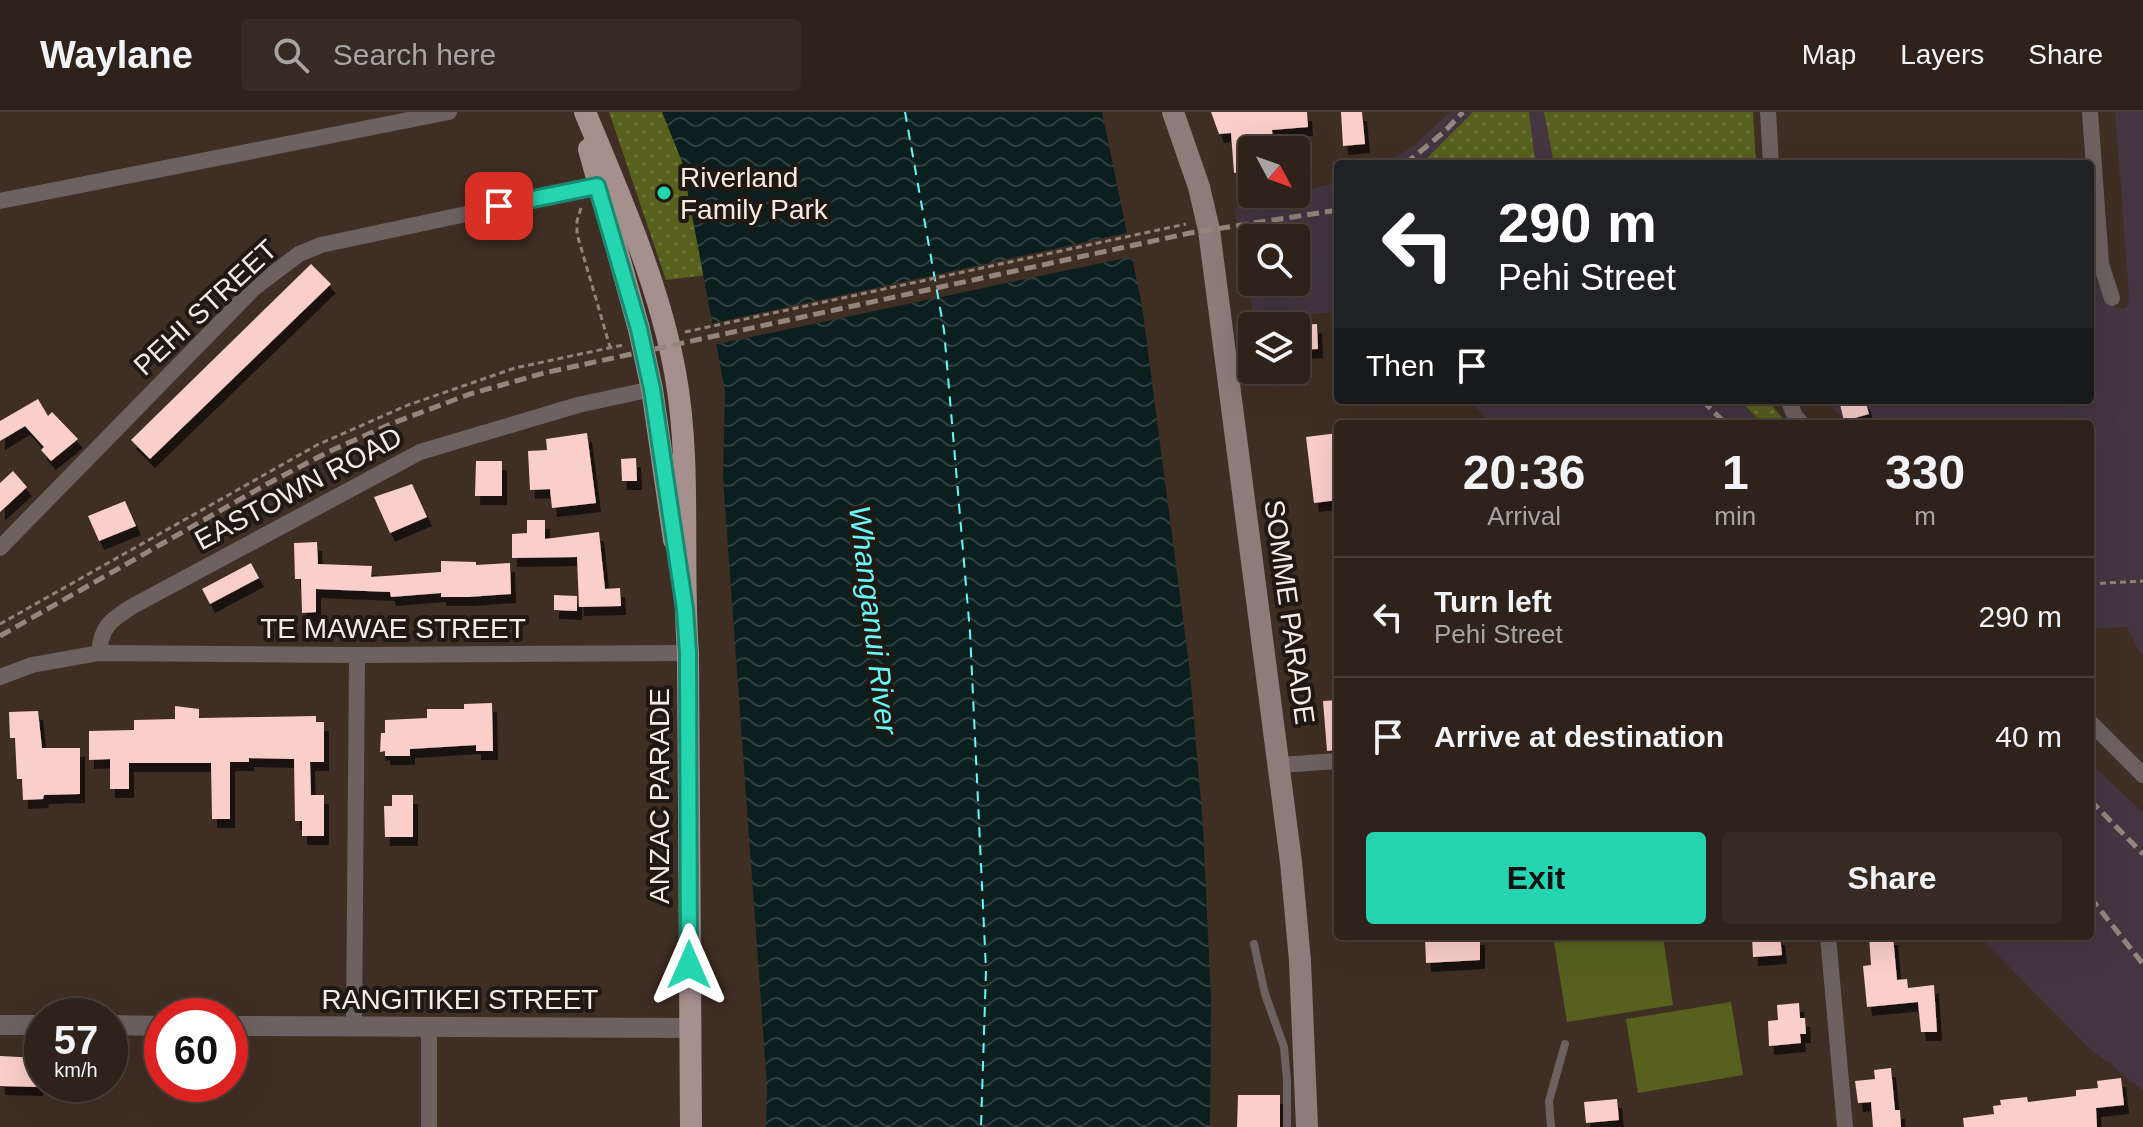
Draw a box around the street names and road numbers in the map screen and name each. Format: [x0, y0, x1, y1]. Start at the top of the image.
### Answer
street label: PEHI STREET [128, 233, 283, 381]
street label: EASTOWN ROAD [190, 421, 407, 556]
street label: SOMME PARADE [1258, 498, 1321, 726]
street label: TE MAWAE STREET [260, 613, 526, 644]
street label: ANZAC PARADE [644, 688, 675, 904]
street label: RANGITIKEI STREET [322, 984, 598, 1015]

